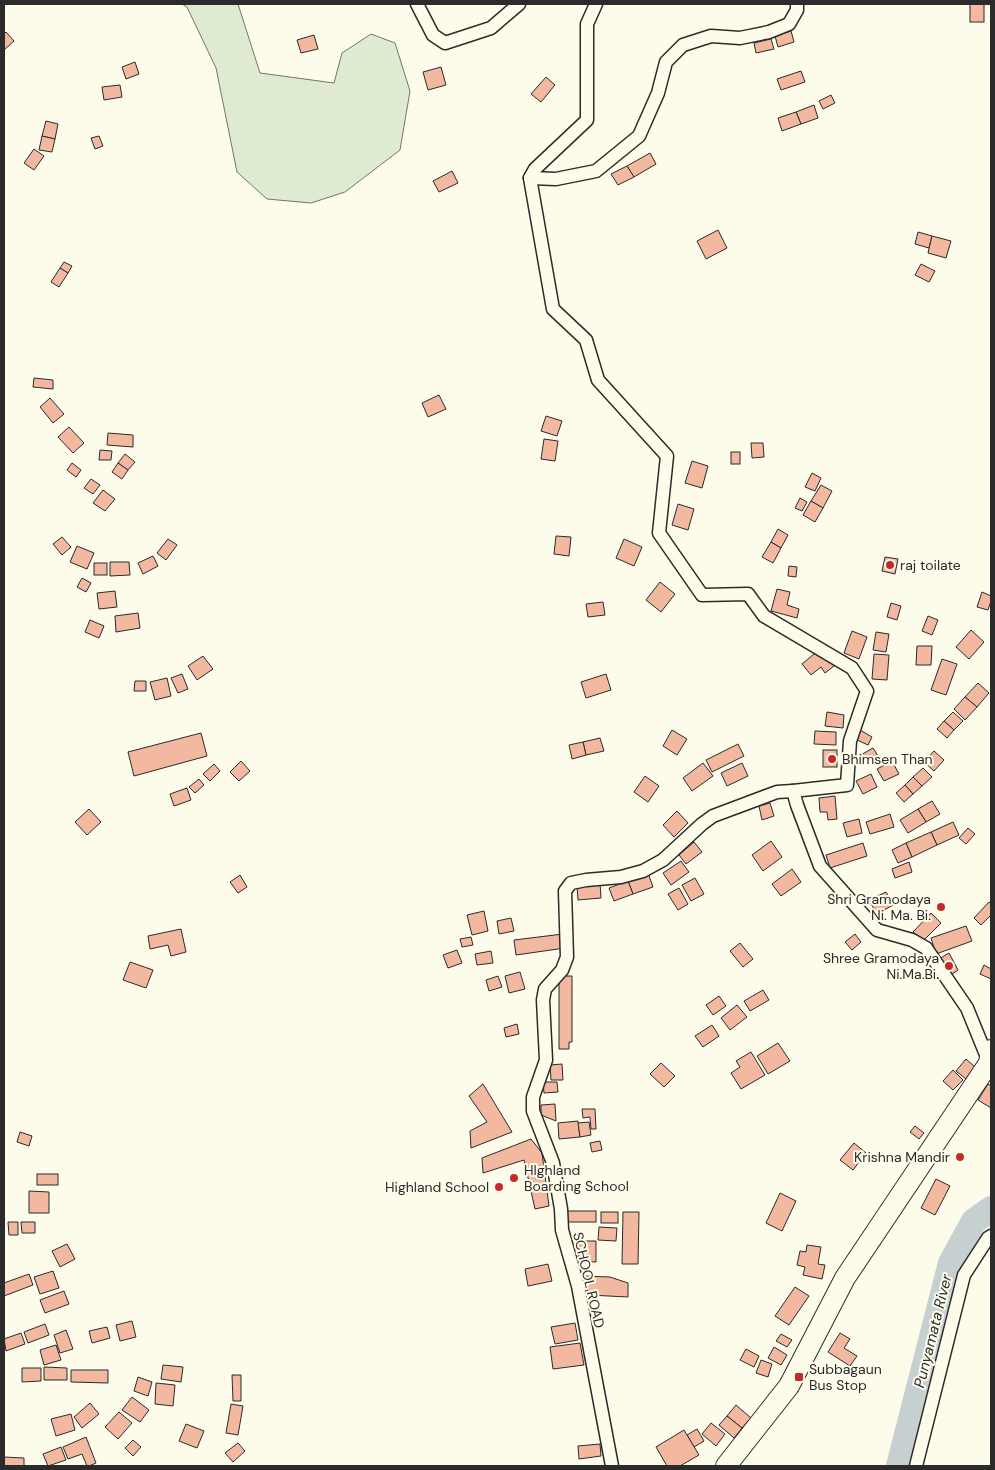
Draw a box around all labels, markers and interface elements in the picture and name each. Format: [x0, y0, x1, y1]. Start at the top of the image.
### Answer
place label: raj toilate [900, 556, 961, 574]
marker: raj toilate [884, 559, 896, 571]
place label: Bhimsen Than [842, 750, 933, 768]
marker: Bhimsen Than [826, 753, 838, 765]
place label: Shri Gramodaya Ni. Ma. Bi. [827, 890, 931, 924]
marker: Shri Gramodaya Ni. Ma. Bi. [935, 901, 947, 913]
place label: Shree Gramodaya Ni.Ma.Bi. [823, 949, 939, 983]
marker: Shree Gramodaya Ni.Ma.Bi. [943, 960, 955, 972]
place label: Krishna Mandir [854, 1148, 950, 1166]
marker: Krishna Mandir [954, 1151, 966, 1163]
place label: HIghland Boarding School [524, 1161, 629, 1195]
marker: HIghland Boarding School [508, 1172, 520, 1184]
place label: Highland School [385, 1178, 489, 1196]
marker: Highland School [493, 1181, 505, 1193]
street label: SCHOOL ROAD [569, 1230, 609, 1330]
water label: Punyamata River [909, 1272, 957, 1390]
place label: Subbagaun Bus Stop [809, 1360, 882, 1394]
marker: Subbagaun Bus Stop [793, 1371, 805, 1383]

